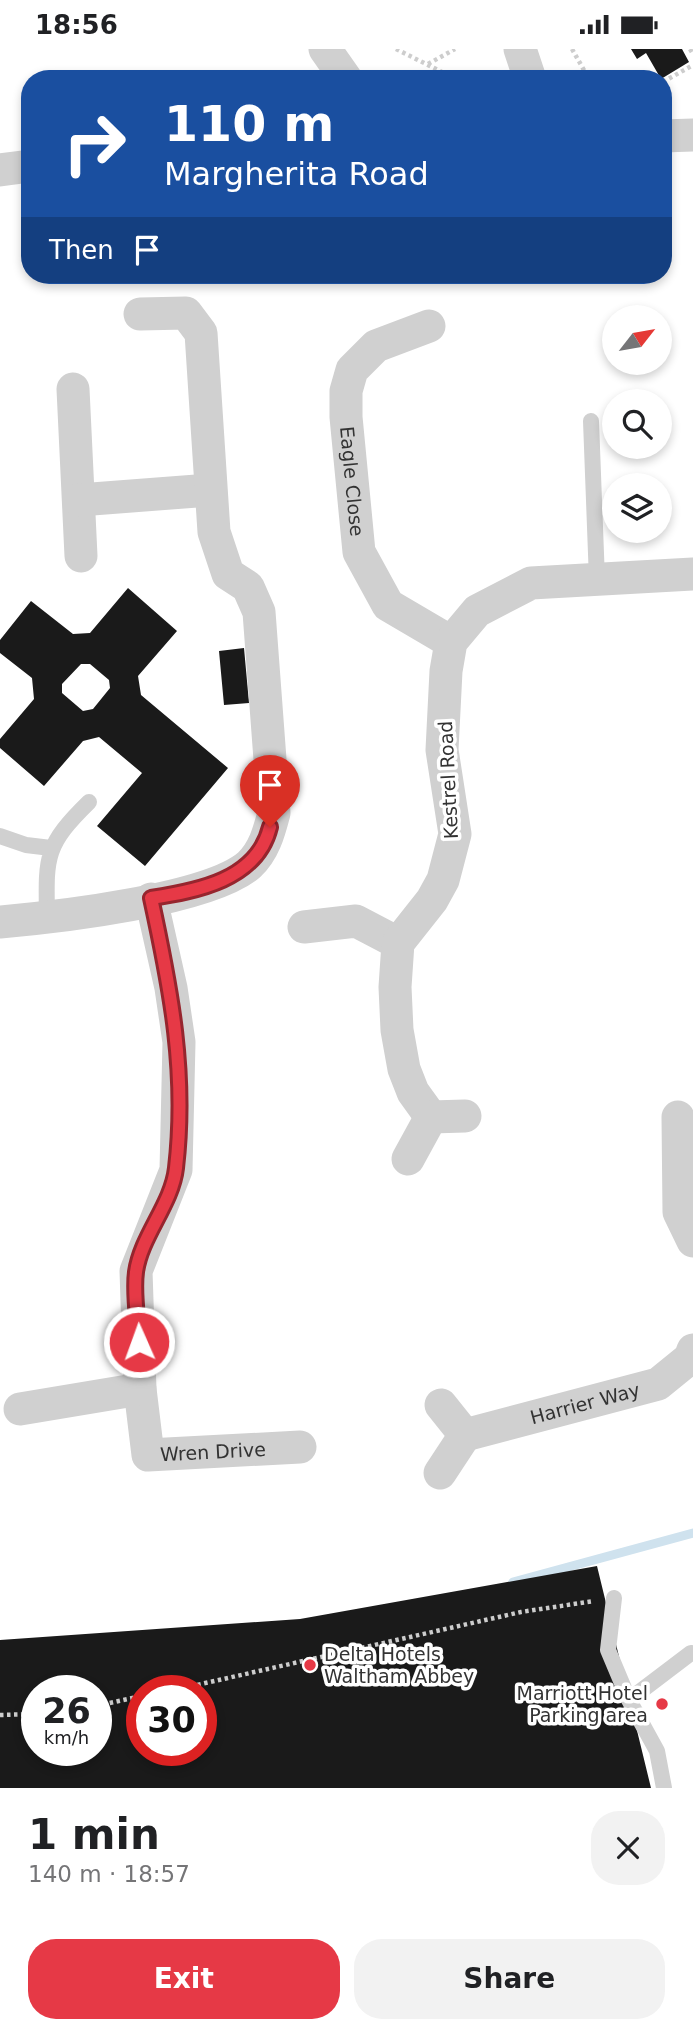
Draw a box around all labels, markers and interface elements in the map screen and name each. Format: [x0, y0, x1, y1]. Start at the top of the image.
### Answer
text: 18:56 [35, 10, 118, 40]
text: 110 m [164, 96, 334, 153]
icon: right [49, 98, 140, 189]
text: Margherita Road [164, 155, 429, 193]
icon: arrive [128, 231, 166, 269]
text: Then [49, 235, 114, 265]
north arrow [602, 305, 672, 375]
map controls [602, 305, 672, 543]
button: search [602, 389, 672, 459]
street label: Eagle Close [336, 425, 368, 537]
button: layers [602, 473, 672, 543]
street label: Kestrel Road [434, 720, 462, 840]
pin [240, 755, 300, 827]
icon: arrive [251, 766, 289, 804]
position arrow [102, 1305, 176, 1379]
street label: Harrier Way [528, 1378, 642, 1428]
street label: Wren Drive [159, 1438, 266, 1465]
place label: Delta Hotels Waltham Abbey [324, 1643, 474, 1687]
marker: Delta Hotels Waltham Abbey [302, 1657, 318, 1673]
speed limit sign: 30 [126, 1675, 217, 1766]
place label: Marriott Hotel Parking area [517, 1682, 648, 1726]
text: 26 [42, 1691, 91, 1731]
marker: Marriott Hotel Parking area [654, 1696, 670, 1712]
text: km/h [44, 1727, 89, 1748]
text: 1 min [28, 1810, 160, 1859]
button: close [591, 1811, 665, 1885]
text: 140 m · 18:57 [28, 1861, 190, 1887]
button: Exit [28, 1939, 340, 2019]
button: Share [354, 1939, 665, 2019]

